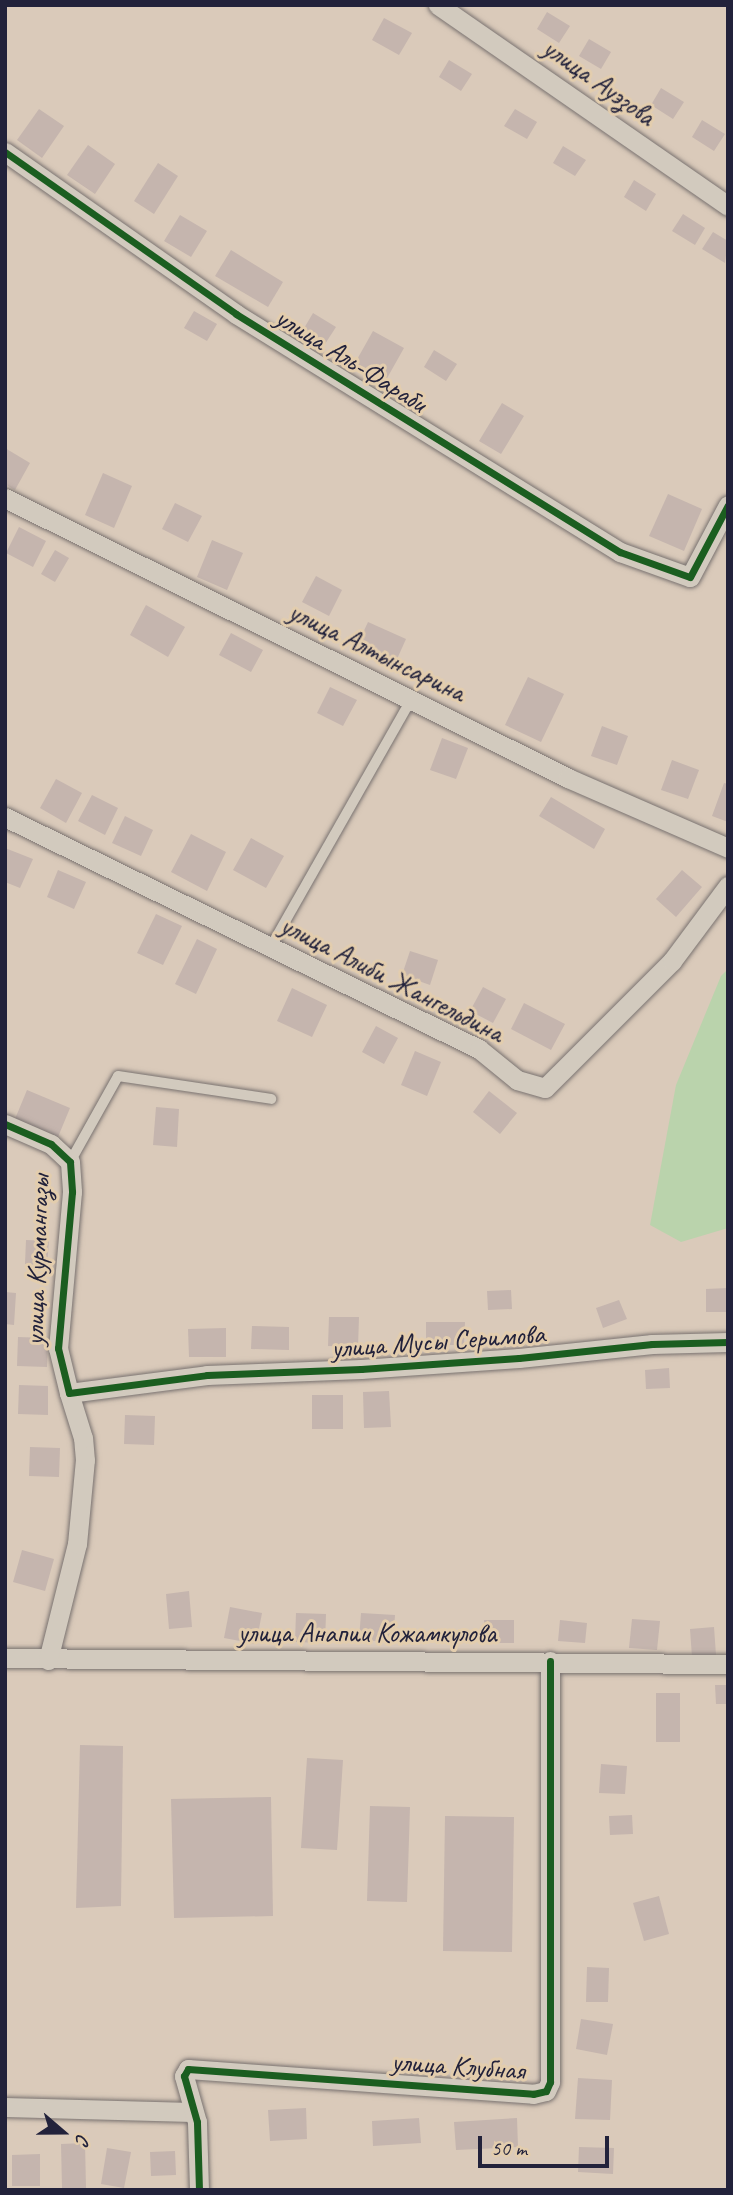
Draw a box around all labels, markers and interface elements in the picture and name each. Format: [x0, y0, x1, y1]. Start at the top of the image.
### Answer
street label: улица Ауэзова [536, 31, 662, 133]
street label: улица Аль-Фараби [270, 300, 432, 420]
street label: улица Алтынсарина [282, 594, 472, 710]
street label: улица Алиби Жангельдина [275, 908, 509, 1050]
street label: улица Курмангазы [17, 1172, 57, 1348]
street label: улица Мусы Серимова [330, 1317, 546, 1365]
street label: улица Анапии Кожамкулова [236, 1616, 498, 1650]
street label: улица Клубная [390, 2045, 526, 2087]
north arrow [28, 2097, 98, 2167]
scale bar [481, 2122, 612, 2166]
text: С [70, 2131, 96, 2148]
text: 50 m [491, 2135, 527, 2161]

